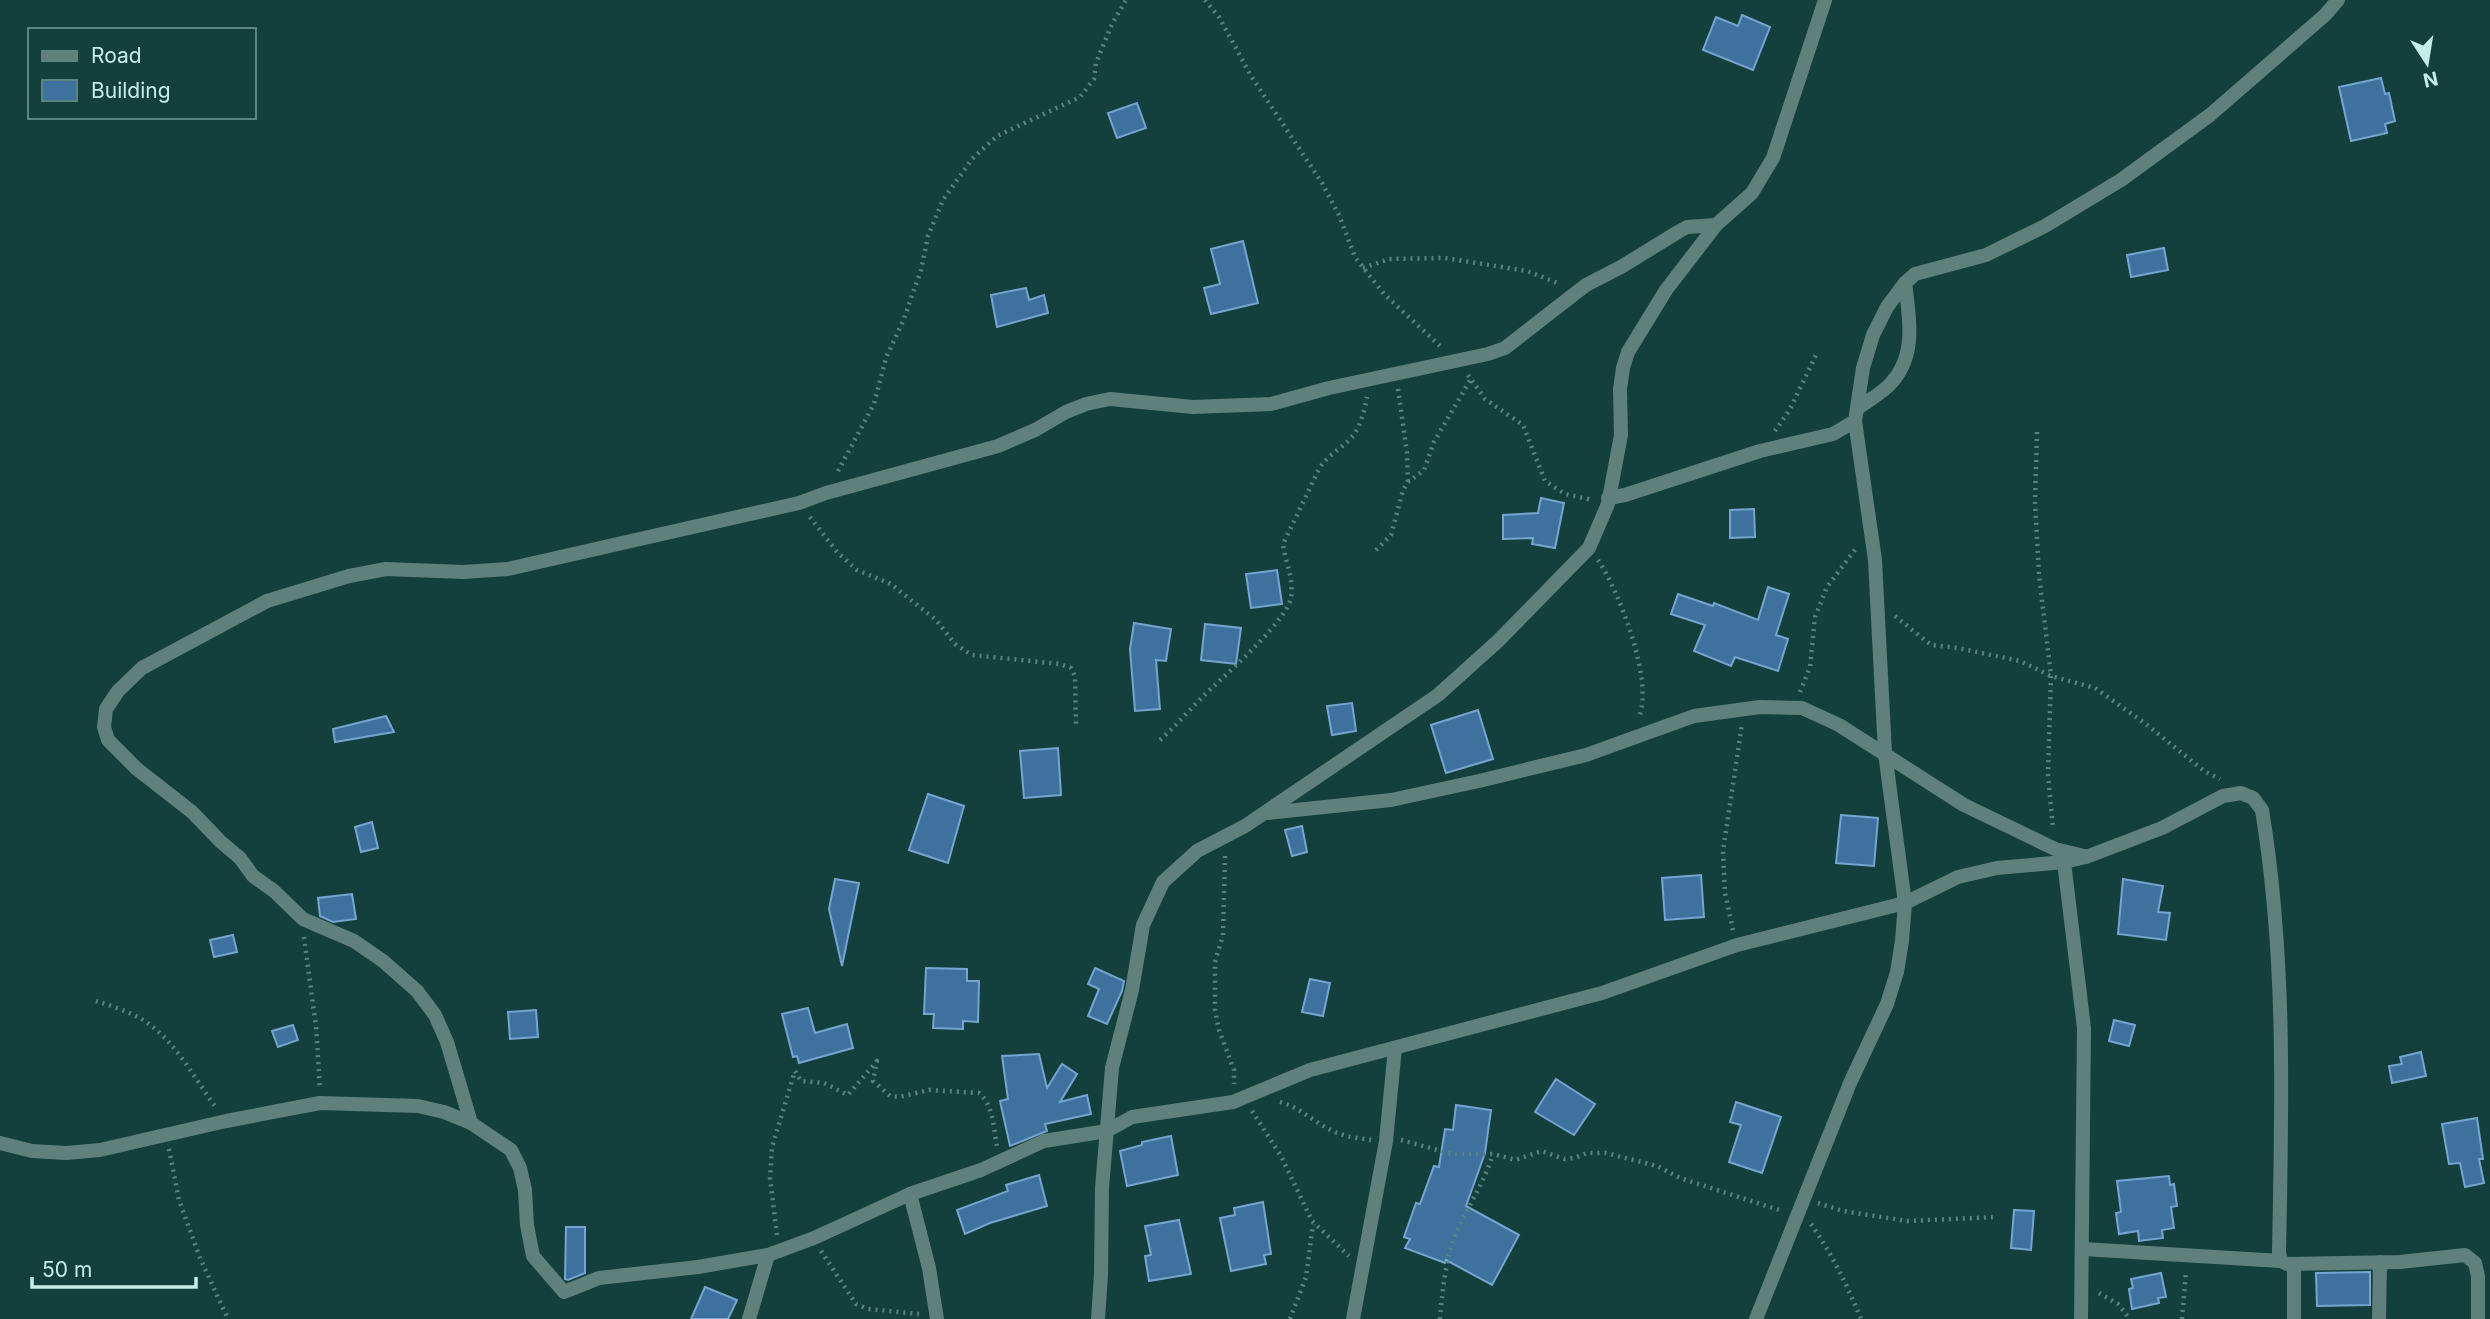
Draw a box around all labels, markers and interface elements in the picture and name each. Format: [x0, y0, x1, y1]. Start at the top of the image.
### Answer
legend [28, 28, 256, 119]
north arrow [2392, 28, 2462, 98]
text: Road [91, 43, 142, 68]
text: N [2421, 66, 2440, 92]
text: Building [91, 78, 171, 103]
scale bar [32, 1246, 196, 1290]
text: 50 m [42, 1257, 92, 1282]

